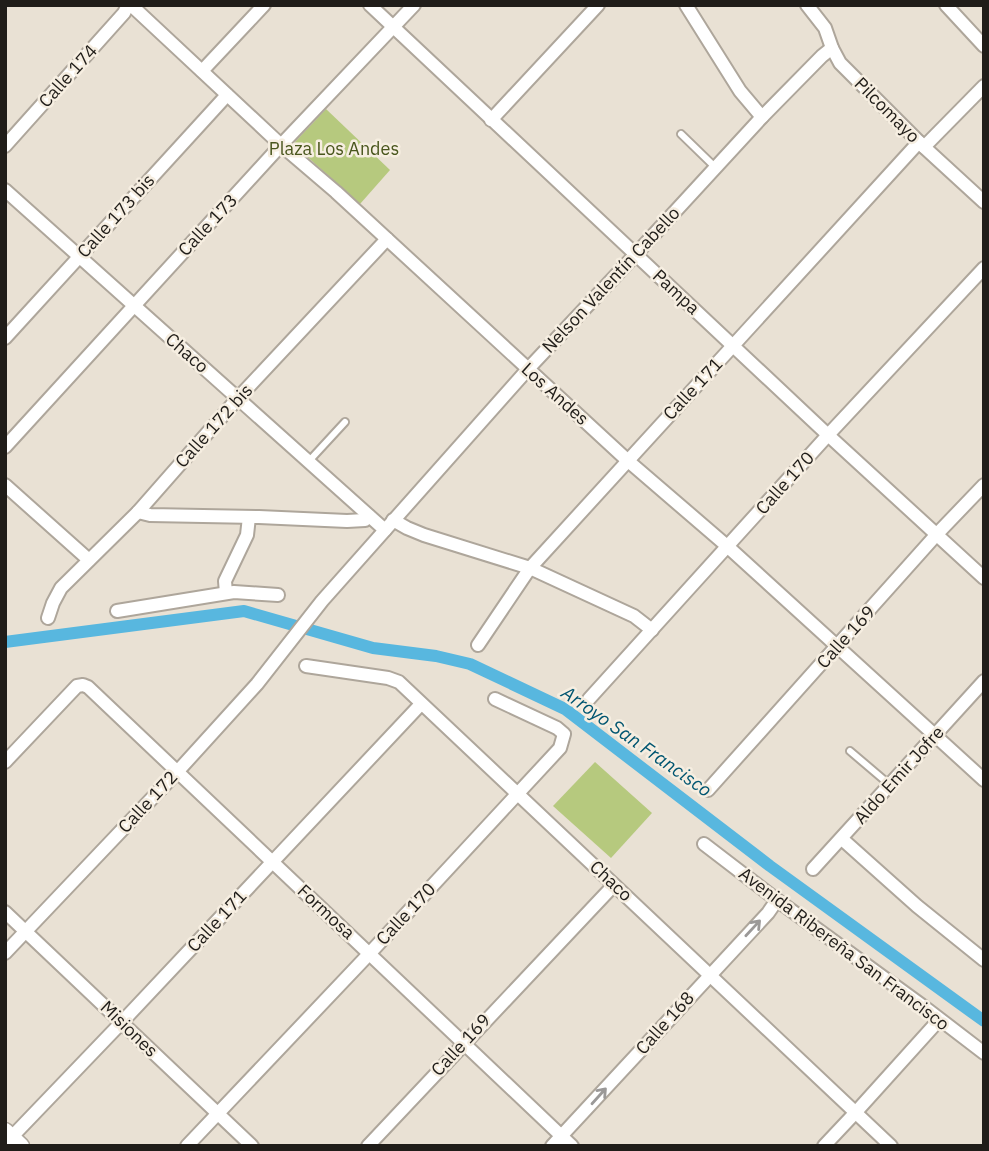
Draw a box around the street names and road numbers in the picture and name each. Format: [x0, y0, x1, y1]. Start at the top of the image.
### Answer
street label: Calle 174 [33, 39, 102, 112]
street label: Pilcomayo [850, 72, 925, 147]
street label: Calle 173 bis [72, 169, 159, 262]
street label: Calle 173 [173, 189, 242, 261]
street label: Nelson Valentín Cabello [537, 202, 685, 358]
street label: Pampa [648, 264, 705, 319]
street label: Chaco [161, 328, 214, 378]
street label: Calle 171 [658, 353, 727, 425]
street label: Los Andes [517, 357, 594, 430]
street label: Calle 172 bis [170, 379, 257, 472]
street label: Calle 170 [750, 446, 819, 519]
street label: Calle 169 [811, 600, 880, 673]
street label: Aldo Emir Jofre [849, 721, 949, 828]
street label: Calle 172 [113, 766, 182, 838]
street label: Chaco [585, 855, 637, 906]
street label: Avenida Ribereña San Francisco [735, 862, 954, 1035]
street label: Calle 170 [371, 878, 440, 950]
street label: Formosa [293, 879, 360, 944]
street label: Calle 171 [182, 885, 251, 957]
street label: Calle 168 [630, 986, 699, 1059]
street label: Misiones [96, 996, 163, 1062]
street label: Calle 169 [426, 1009, 495, 1081]

